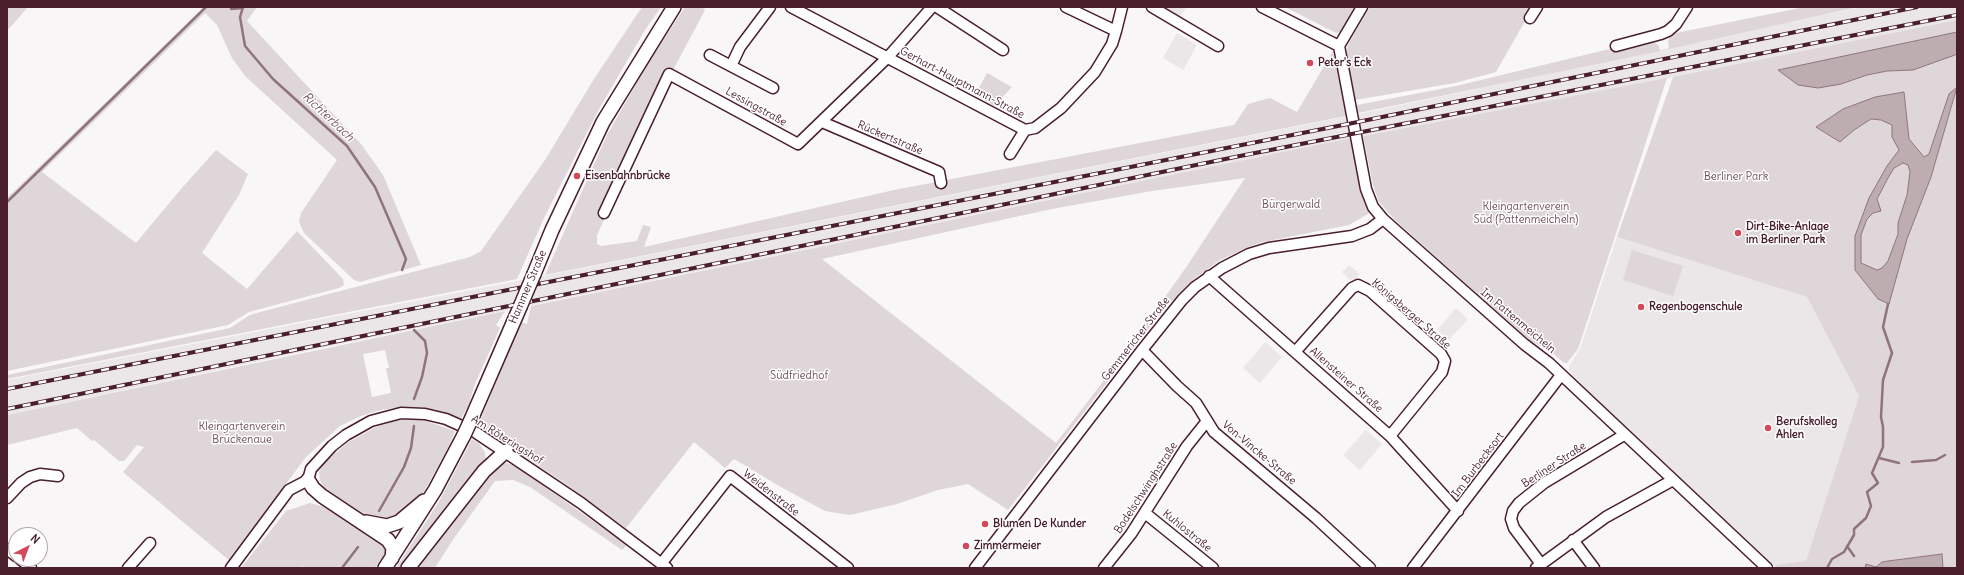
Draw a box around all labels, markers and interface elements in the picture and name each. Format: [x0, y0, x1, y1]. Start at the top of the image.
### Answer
street label: Gerhart-Hauptmann-Straße [897, 44, 1027, 122]
place label: Peter's Eck [1318, 56, 1371, 70]
marker: Peter's Eck [1305, 58, 1315, 68]
street label: Lessingstraße [723, 85, 789, 129]
water label: Richterbach [299, 90, 357, 144]
street label: Rückertstraße [855, 118, 925, 158]
place label: Eisenbahnbrücke [585, 169, 670, 183]
park label: Berliner Park [1704, 170, 1768, 184]
marker: Eisenbahnbrücke [572, 171, 582, 181]
park label: Bürgerwald [1262, 198, 1320, 212]
park label: Kleingartenverein Süd (Pattenmeicheln) [1474, 200, 1578, 226]
place label: Dirt-Bike-Anlage im Berliner Park [1746, 220, 1829, 246]
marker: Dirt-Bike-Anlage im Berliner Park [1733, 228, 1743, 238]
street label: Hammer Straße [507, 248, 549, 326]
street label: Königsberger Straße [1369, 276, 1453, 352]
street label: Im Pattenmeicheln [1478, 286, 1558, 356]
street label: Gemmericher Straße [1099, 294, 1173, 384]
place label: Regenbogenschule [1649, 300, 1743, 314]
marker: Regenbogenschule [1636, 302, 1646, 312]
street label: Allensteiner Straße [1307, 345, 1385, 415]
park label: Südfriedhof [770, 369, 828, 383]
street label: Am Röteringshof [469, 413, 545, 467]
place label: Berufskolleg Ahlen [1776, 415, 1837, 441]
street label: Von-Vincke-Straße [1219, 418, 1299, 488]
park label: Kleingartenverein Brückenaue [199, 420, 285, 446]
marker: Berufskolleg Ahlen [1763, 423, 1773, 433]
street label: Im Burbecksort [1449, 430, 1507, 500]
street label: Berliner Straße [1519, 439, 1589, 491]
street label: Bodelschwinghstraße [1112, 440, 1180, 536]
street label: Weidenstraße [740, 467, 802, 519]
street label: Kuhlostraße [1160, 507, 1214, 555]
place label: Blumen De Kunder [993, 517, 1086, 531]
marker: Blumen De Kunder [980, 519, 990, 529]
north arrow [8, 527, 48, 567]
text: N [28, 531, 43, 547]
place label: Zimmermeier [974, 539, 1041, 553]
marker: Zimmermeier [961, 541, 971, 551]

